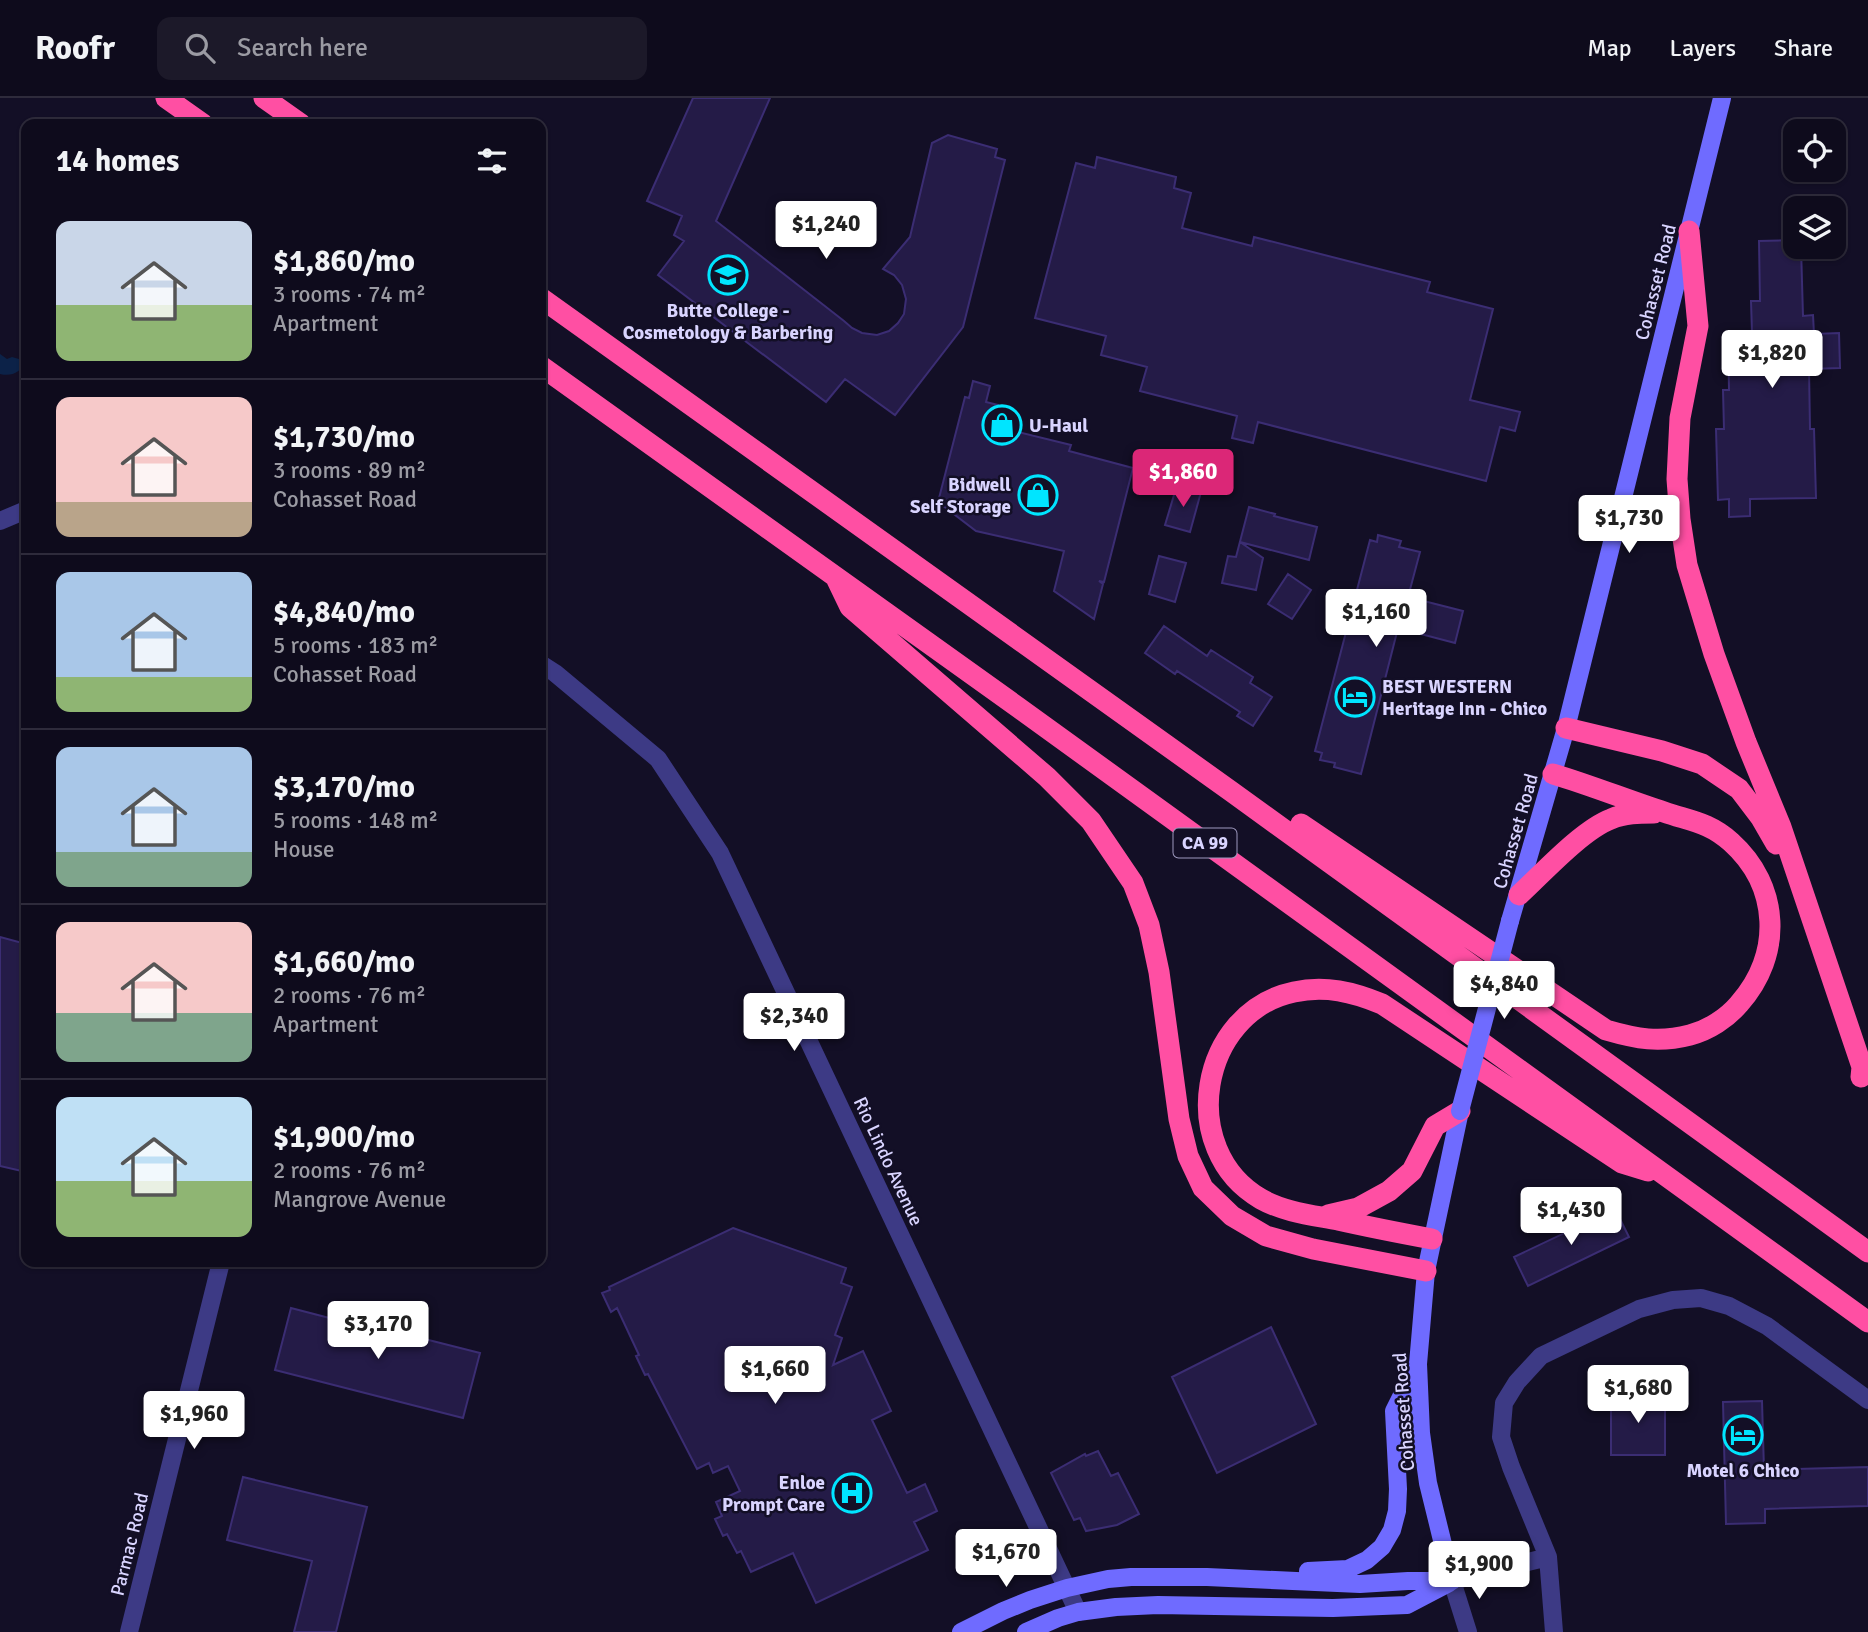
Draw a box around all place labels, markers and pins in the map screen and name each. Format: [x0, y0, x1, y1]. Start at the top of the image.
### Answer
pin: $1,240 [769, 202, 883, 261]
school or university icon: Butte College - Cosmetology & Barbering [707, 254, 749, 296]
place label: Butte College - Cosmetology & Barbering [623, 299, 833, 345]
pin: $1,820 [1715, 330, 1829, 390]
shop icon: U-Haul [981, 404, 1023, 446]
place label: U-Haul [1029, 414, 1088, 438]
pin: $1,860 [1126, 450, 1240, 509]
place label: Bidwell Self Storage [910, 473, 1011, 519]
shop icon: Bidwell Self Storage [1017, 474, 1059, 516]
pin: $1,730 [1572, 496, 1686, 555]
pin: $1,160 [1319, 589, 1433, 649]
place label: BEST WESTERN Heritage Inn - Chico [1382, 675, 1547, 721]
hotel icon: BEST WESTERN Heritage Inn - Chico [1334, 676, 1376, 718]
pin: $4,840 [1447, 962, 1561, 1021]
pin: $2,340 [737, 993, 851, 1053]
pin: $1,430 [1514, 1188, 1628, 1247]
pin: $3,170 [321, 1302, 435, 1361]
pin: $1,660 [718, 1346, 832, 1406]
pin: $1,680 [1581, 1366, 1695, 1425]
pin: $1,960 [137, 1392, 251, 1451]
hotel icon: Motel 6 Chico [1722, 1414, 1764, 1456]
place label: Motel 6 Chico [1686, 1459, 1800, 1483]
place label: Enloe Prompt Care [722, 1471, 825, 1517]
hospital icon: Enloe Prompt Care [831, 1472, 873, 1514]
pin: $1,670 [949, 1530, 1063, 1589]
pin: $1,900 [1422, 1542, 1536, 1601]

